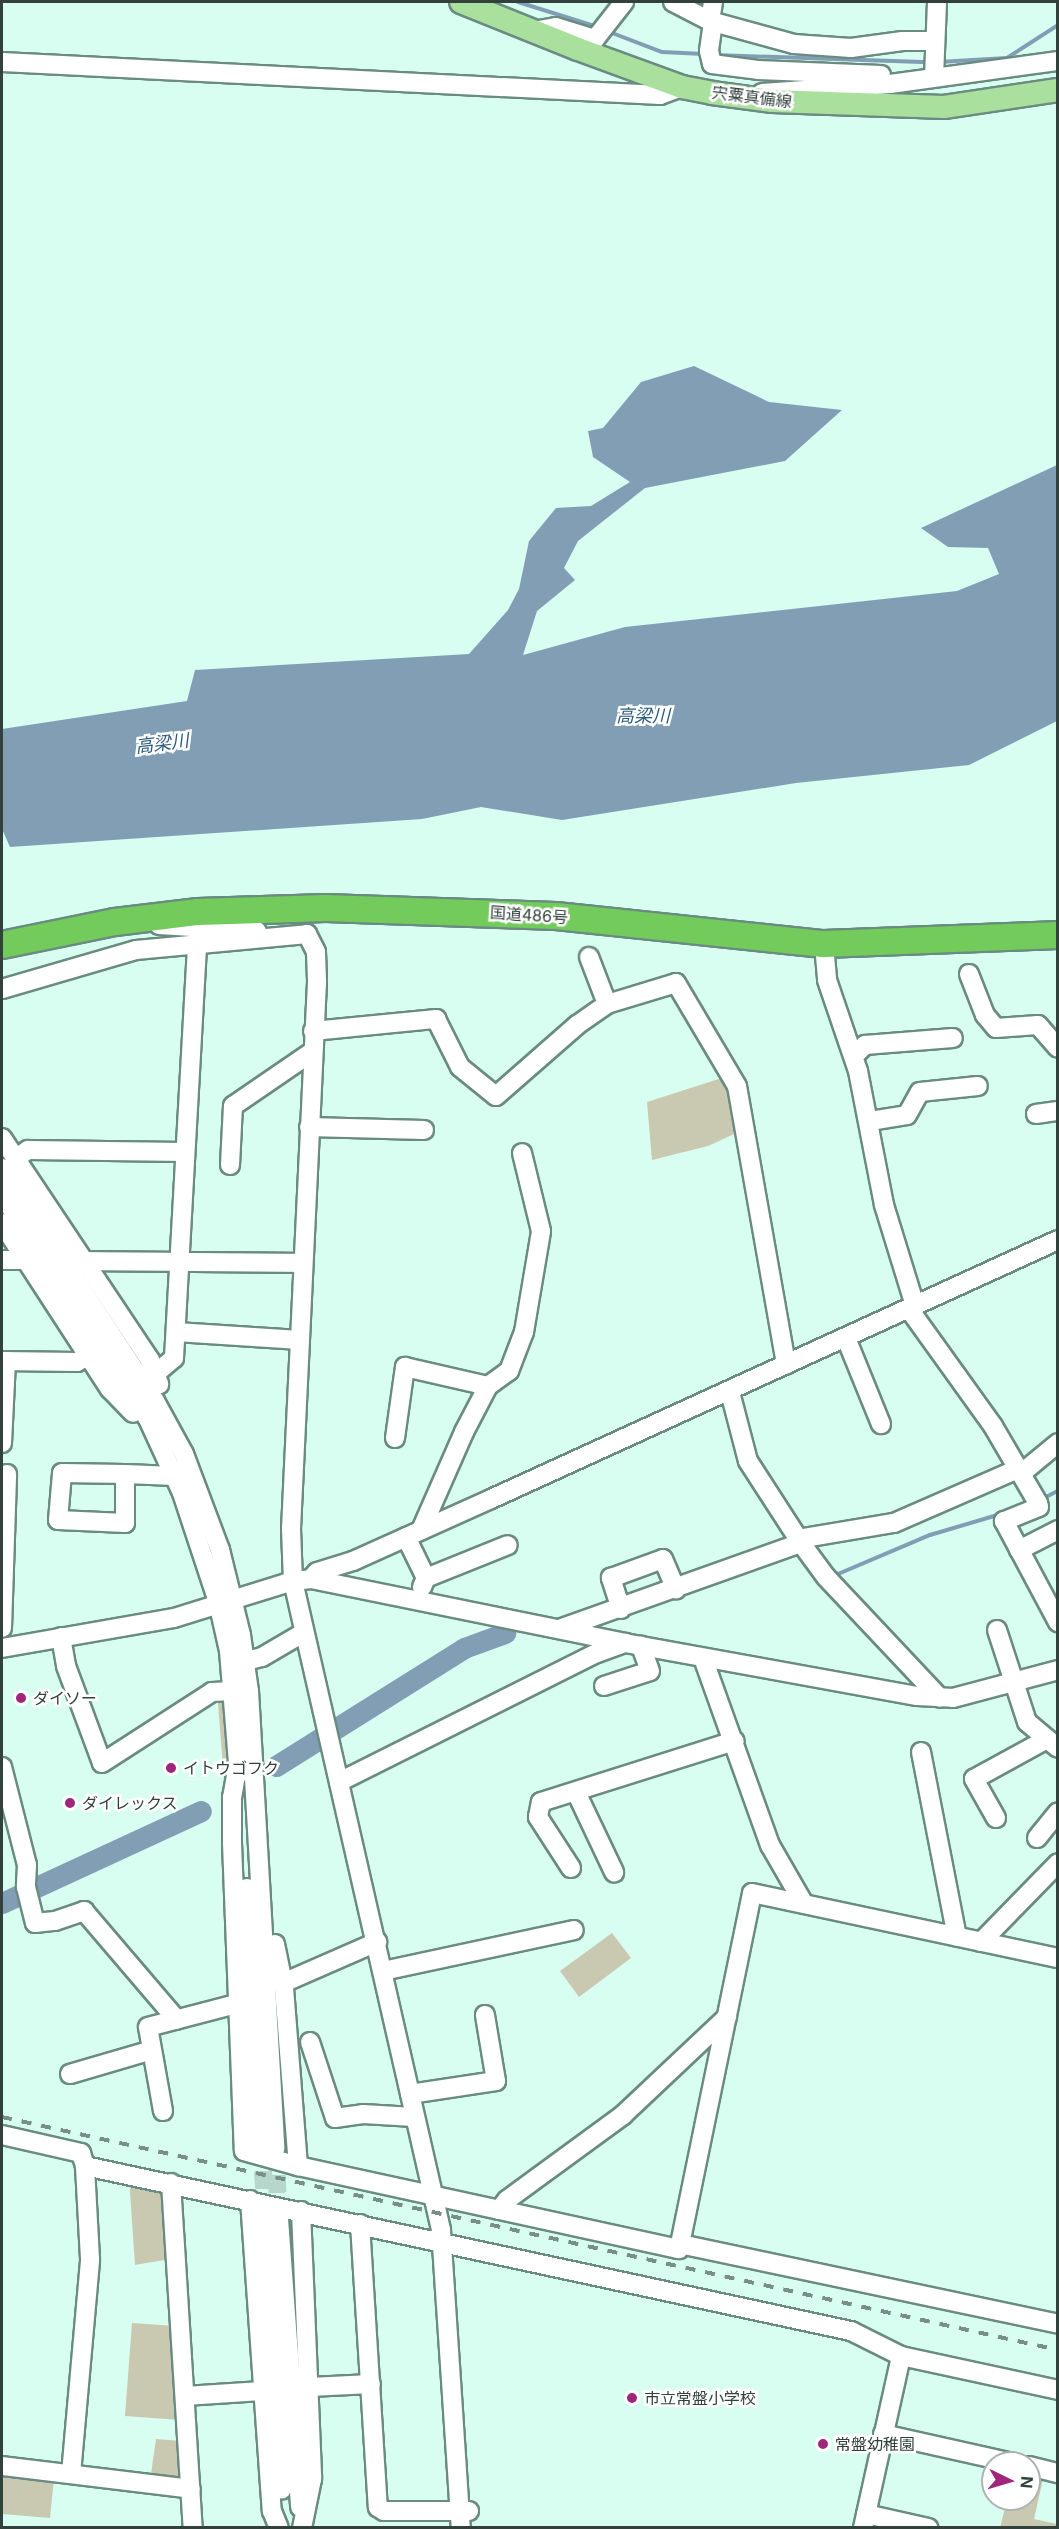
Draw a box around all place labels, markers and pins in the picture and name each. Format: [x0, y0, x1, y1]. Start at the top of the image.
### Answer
place label: ダイソー [33, 1688, 97, 1708]
marker: ダイソー [14, 1691, 28, 1705]
place label: イトウゴフク [183, 1758, 279, 1778]
marker: イトウゴフク [164, 1761, 178, 1775]
place label: ダイレックス [82, 1793, 178, 1813]
marker: ダイレックス [63, 1796, 77, 1810]
place label: 市立常盤小学校 [644, 2388, 756, 2408]
marker: 市立常盤小学校 [625, 2391, 639, 2405]
place label: 常盤幼稚園 [835, 2434, 915, 2454]
marker: 常盤幼稚園 [816, 2437, 830, 2451]

